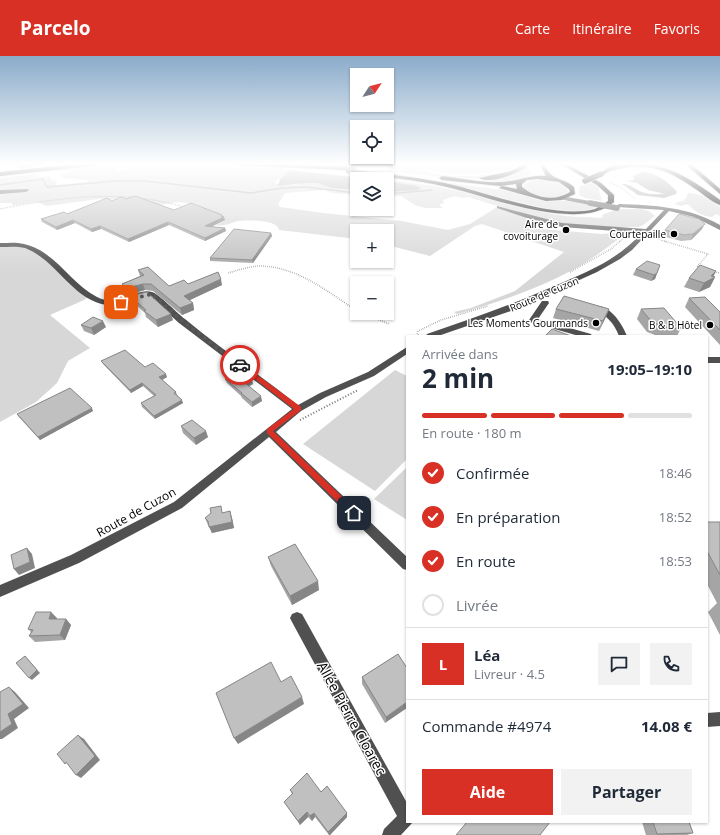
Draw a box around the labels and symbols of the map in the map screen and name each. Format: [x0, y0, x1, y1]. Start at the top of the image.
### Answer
north arrow [350, 68, 394, 112]
place label: Aire de covoiturage [503, 217, 558, 243]
marker: Aire de covoiturage [561, 225, 571, 235]
place label: Courtepaille [609, 227, 666, 241]
marker: Courtepaille [669, 229, 679, 239]
street label: Route de Cuzon [507, 273, 581, 315]
pin [104, 285, 138, 319]
place label: Les Moments Gourmands [468, 316, 588, 330]
marker: Les Moments Gourmands [591, 318, 601, 328]
place label: B & B Hôtel [649, 318, 702, 332]
marker: B & B Hôtel [705, 320, 715, 330]
courier [220, 345, 260, 385]
street label: Route de Cuzon [93, 483, 179, 541]
pin [337, 496, 371, 530]
street label: Allée Pierre Cloarec [313, 658, 391, 778]

